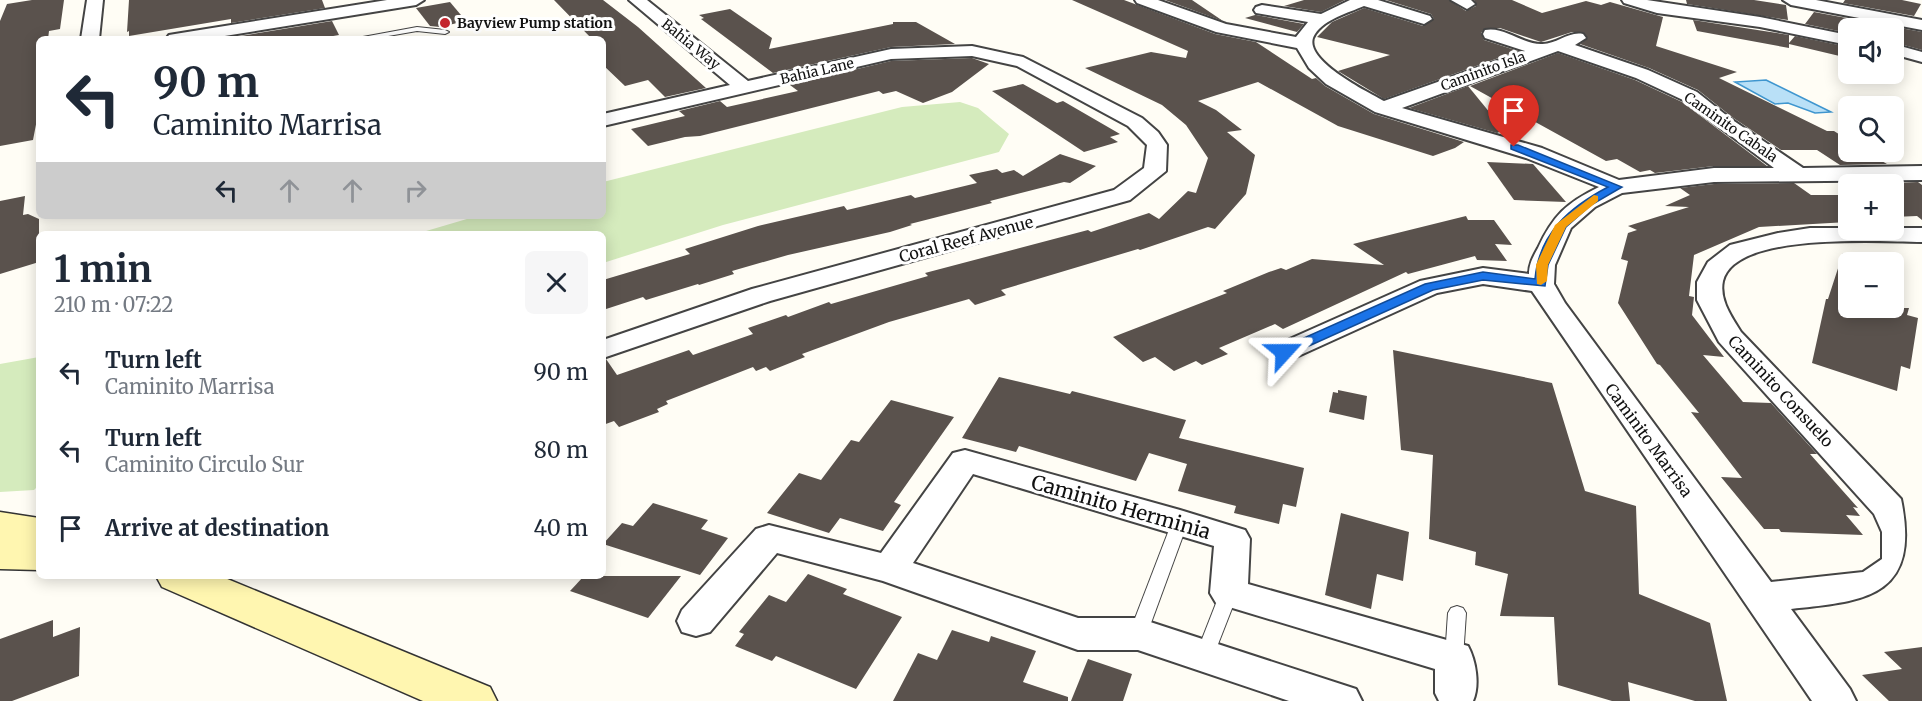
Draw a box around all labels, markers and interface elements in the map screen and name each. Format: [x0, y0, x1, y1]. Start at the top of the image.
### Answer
place label: Bayview Pump station [457, 14, 613, 32]
street label: Bahia Way [658, 15, 725, 74]
marker: Bayview Pump station [438, 16, 452, 30]
map controls [1838, 18, 1904, 318]
button: sound [1838, 18, 1904, 84]
street label: Caminito Isla [1438, 47, 1528, 95]
street label: Bahia Lane [778, 54, 856, 88]
text: 90 m [153, 56, 259, 108]
icon: left [54, 60, 132, 138]
pin [1488, 85, 1539, 147]
street label: Caminito Cabala [1681, 88, 1782, 166]
icon: arrive [1497, 94, 1530, 127]
button: search [1838, 96, 1904, 162]
text: Caminito Marrisa [153, 108, 382, 142]
icon: left [210, 174, 243, 207]
icon: ahead [273, 174, 306, 207]
icon: ahead [336, 174, 369, 207]
icon: right [399, 174, 432, 207]
button: + [1838, 174, 1904, 240]
street label: Coral Reef Avenue [897, 211, 1035, 267]
text: 1 min [54, 247, 152, 292]
button: close [525, 251, 588, 314]
button: − [1838, 252, 1904, 318]
text: 210 m · 07:22 [54, 292, 173, 317]
position arrow [1252, 320, 1316, 384]
street label: Caminito Consuelo [1724, 331, 1838, 451]
text: Turn left [105, 346, 202, 374]
icon: left [54, 356, 87, 389]
text: 90 m [533, 358, 588, 386]
text: Caminito Marrisa [105, 374, 274, 399]
street label: Caminito Marrisa [1601, 379, 1697, 501]
text: Turn left [105, 424, 202, 452]
icon: left [54, 434, 87, 467]
text: 80 m [534, 436, 588, 464]
text: Caminito Circulo Sur [105, 452, 304, 477]
street label: Caminito Herminia [1029, 469, 1214, 544]
icon: arrive [54, 512, 87, 545]
text: Arrive at destination [105, 514, 329, 542]
text: 40 m [533, 514, 588, 542]

